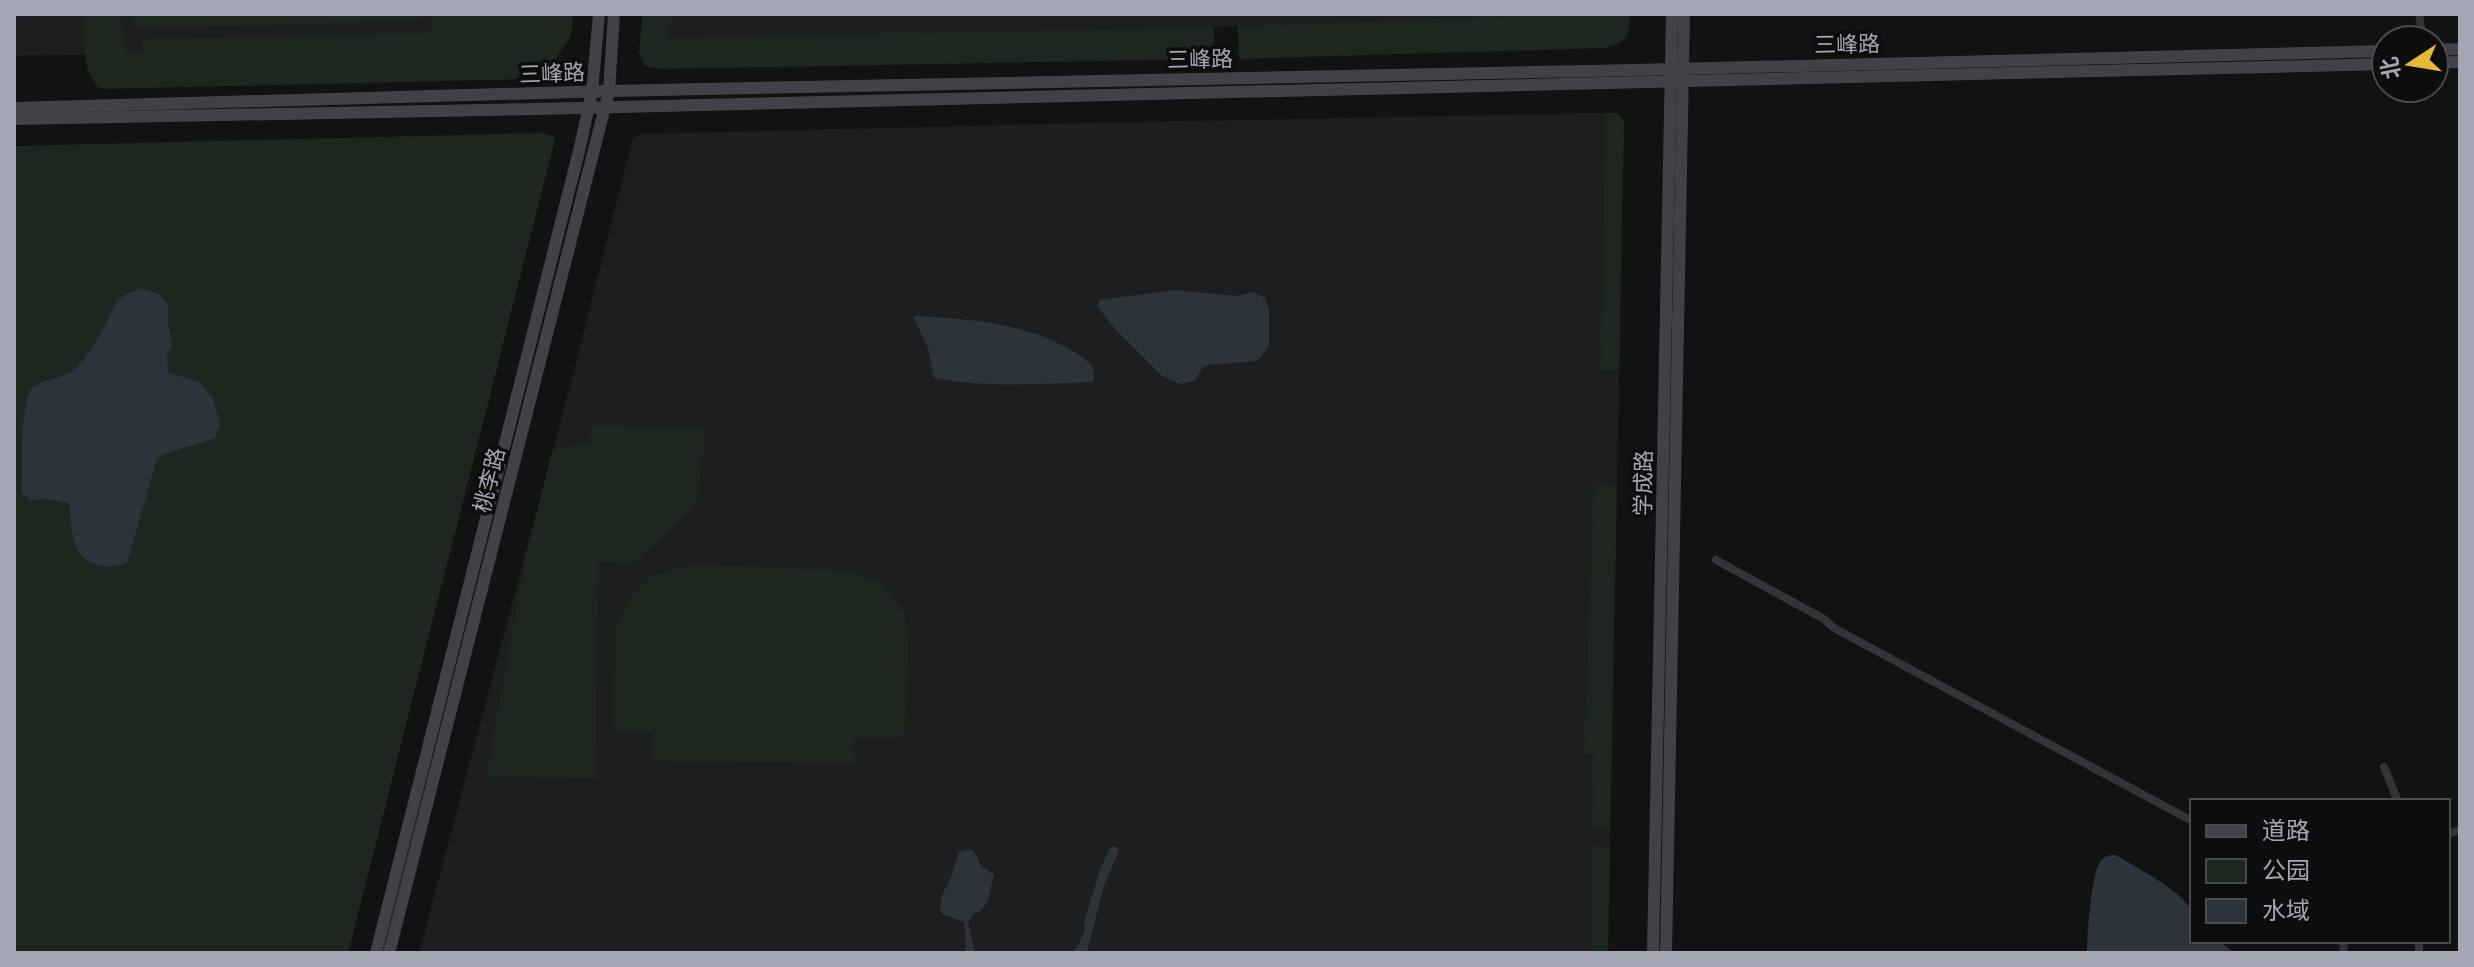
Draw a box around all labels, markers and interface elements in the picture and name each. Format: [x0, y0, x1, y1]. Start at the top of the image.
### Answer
north arrow [2370, 24, 2450, 104]
street label: 三峰路 [1814, 26, 1880, 62]
street label: 三峰路 [1167, 41, 1233, 77]
text: 北 [2372, 54, 2409, 82]
street label: 三峰路 [518, 55, 586, 91]
street label: 桃李路 [465, 444, 513, 516]
street label: 学成路 [1625, 450, 1661, 516]
legend [2190, 799, 2450, 943]
text: 道路 [2262, 812, 2310, 848]
text: 公园 [2262, 852, 2310, 888]
text: 水域 [2262, 892, 2310, 928]

